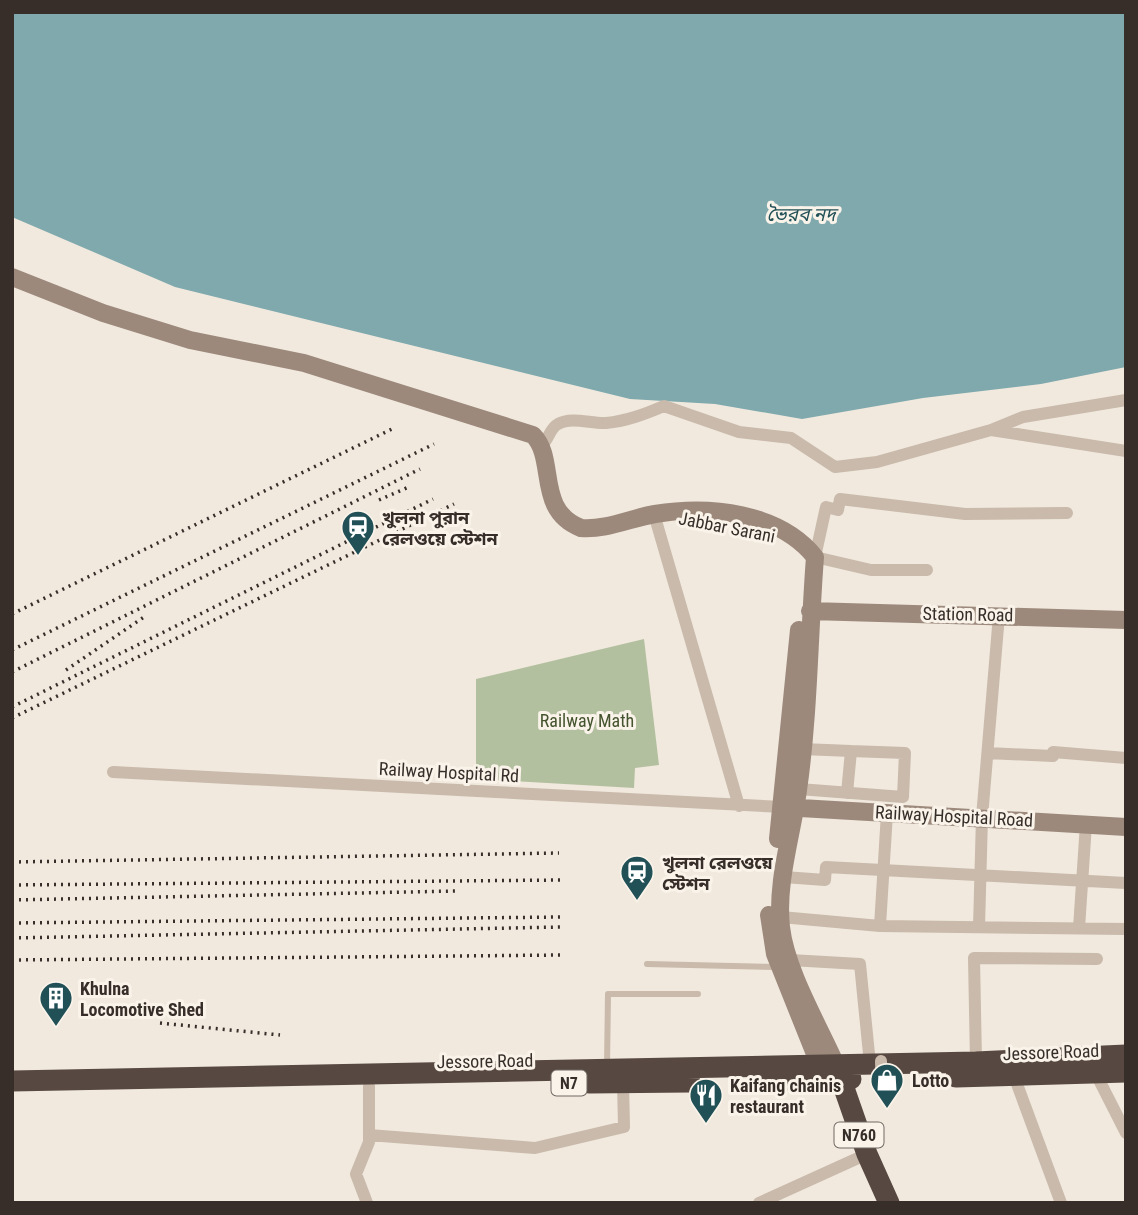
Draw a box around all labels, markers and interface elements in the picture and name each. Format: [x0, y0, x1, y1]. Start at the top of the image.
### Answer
water label: ভৈরব নদ [766, 203, 839, 226]
place label: খুলনা পুরান রেলওয়ে স্টেশন [382, 507, 498, 549]
street label: Jabbar Sarani [677, 507, 777, 547]
station icon: খুলনা পুরান রেলওয়ে স্টেশন [339, 508, 377, 557]
street label: Station Road [922, 603, 1014, 625]
park label: Railway Math [540, 710, 634, 731]
street label: Railway Hospital Rd [378, 758, 520, 786]
street label: Railway Hospital Road [875, 801, 1033, 831]
place label: খুলনা রেলওয়ে স্টেশন [662, 852, 773, 894]
station icon: খুলনা রেলওয়ে স্টেশন [618, 853, 656, 902]
place label: Khulna Locomotive Shed [80, 978, 204, 1020]
building icon: Khulna Locomotive Shed [37, 979, 75, 1028]
street label: Jessore Road [1002, 1040, 1100, 1064]
street label: Jessore Road [437, 1050, 533, 1072]
shop icon: Lotto [868, 1061, 906, 1110]
road number: N7 [552, 1070, 586, 1096]
place label: Lotto [912, 1070, 949, 1091]
place label: Kaifang chainis restaurant [730, 1075, 841, 1117]
restaurant icon: Kaifang chainis restaurant [687, 1076, 725, 1125]
road number: N760 [834, 1122, 884, 1148]

